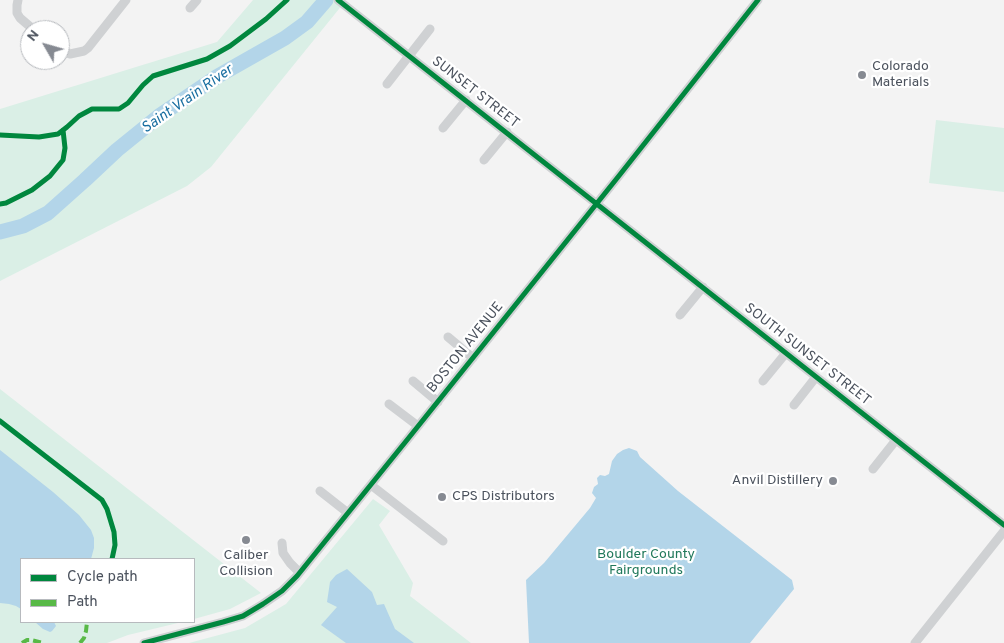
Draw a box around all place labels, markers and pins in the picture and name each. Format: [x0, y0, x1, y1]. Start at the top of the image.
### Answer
place label: Colorado Materials [872, 59, 929, 92]
marker: Colorado Materials [856, 69, 868, 81]
place label: Anvil Distillery [732, 473, 823, 489]
marker: Anvil Distillery [827, 475, 839, 487]
place label: CPS Distributors [452, 489, 555, 505]
marker: CPS Distributors [436, 491, 448, 503]
marker: Caliber Collision [240, 534, 252, 546]
place label: Caliber Collision [219, 548, 273, 580]

